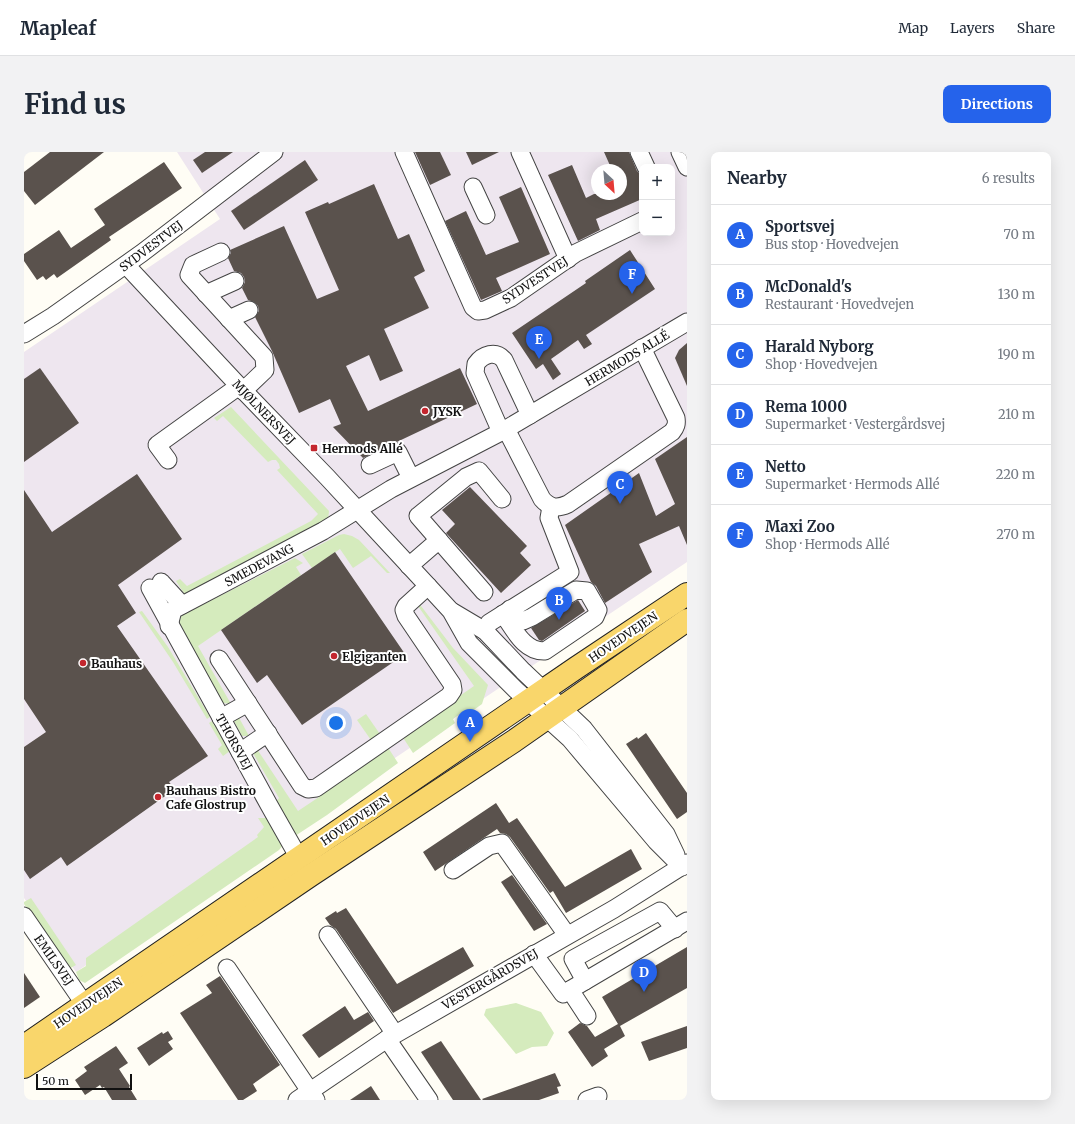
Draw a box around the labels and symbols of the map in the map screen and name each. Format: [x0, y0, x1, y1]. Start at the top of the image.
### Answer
north arrow [591, 164, 627, 200]
street label: SYDVESTVEJ [116, 217, 186, 275]
street label: SYDVESTVEJ [499, 253, 571, 307]
pin: F [619, 261, 645, 294]
pin: E [526, 326, 552, 359]
street label: HERMODS ALLÉ [582, 327, 672, 389]
street label: MJØLNERSVEJ [229, 376, 299, 448]
place label: JYSK [432, 404, 462, 419]
marker: JYSK [420, 406, 430, 416]
place label: Hermods Allé [322, 441, 403, 456]
marker: Hermods Allé [309, 443, 319, 453]
pin: C [607, 471, 633, 504]
street label: SMEDEVANG [222, 540, 296, 590]
pin: B [546, 587, 572, 620]
street label: HOVEDVEJEN [586, 608, 661, 666]
place label: Elgiganten [342, 649, 407, 664]
marker: Elgiganten [329, 651, 339, 661]
place label: Bauhaus [91, 656, 142, 671]
marker: Bauhaus [78, 658, 88, 668]
pin: A [457, 709, 483, 742]
street label: THORSVEJ [212, 711, 256, 773]
your location [326, 713, 346, 733]
place label: Bauhaus Bistro Cafe Glostrup [166, 783, 256, 812]
street label: HOVEDVEJEN [318, 791, 393, 849]
marker: Bauhaus Bistro Cafe Glostrup [153, 792, 163, 802]
street label: EMILSVEJ [31, 932, 77, 989]
street label: VESTERGÅRDSVEJ [438, 944, 541, 1013]
pin: D [631, 959, 657, 992]
street label: HOVEDVEJEN [51, 974, 126, 1032]
scale bar [36, 1072, 132, 1091]

